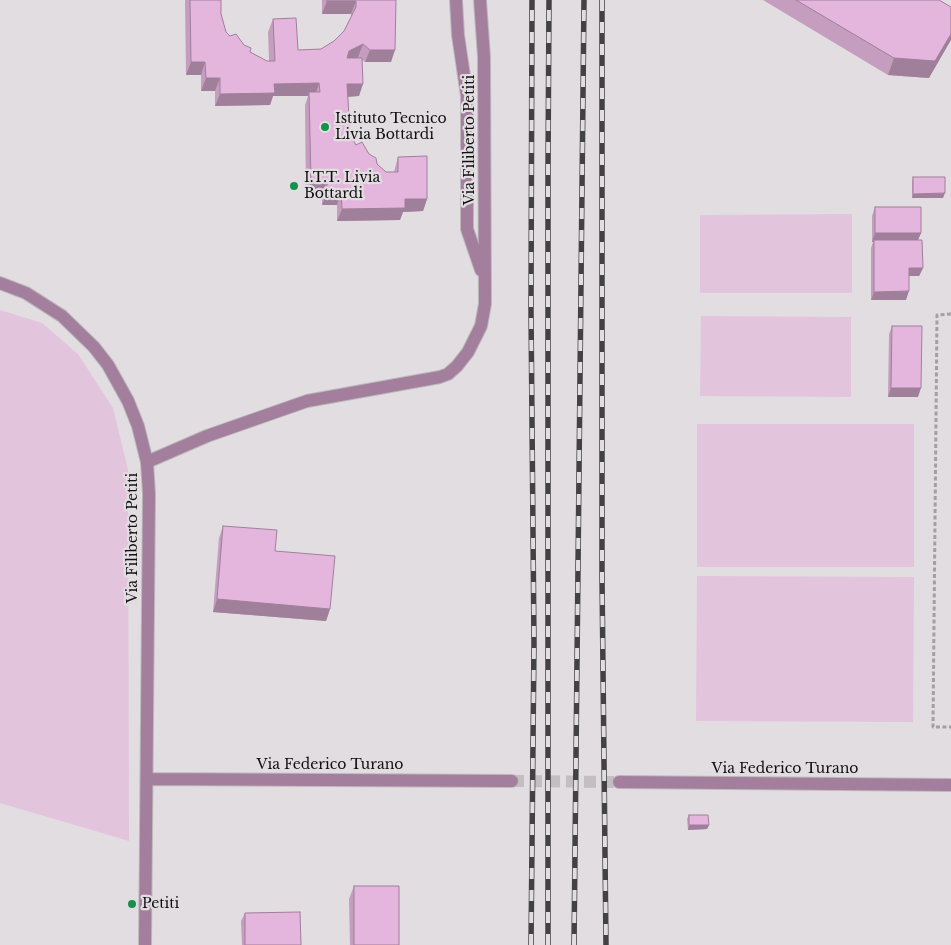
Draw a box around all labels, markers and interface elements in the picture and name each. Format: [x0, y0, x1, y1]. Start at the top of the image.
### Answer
street label: Via Filiberto Petiti [462, 75, 478, 205]
place label: Istituto Tecnico Livia Bottardi [335, 111, 447, 144]
marker: Istituto Tecnico Livia Bottardi [319, 121, 331, 133]
place label: I.T.T. Livia Bottardi [304, 170, 380, 202]
marker: I.T.T. Livia Bottardi [288, 180, 300, 192]
street label: Via Filiberto Petiti [125, 473, 141, 603]
street label: Via Federico Turano [257, 757, 403, 773]
street label: Via Federico Turano [712, 761, 858, 777]
place label: Petiti [142, 896, 179, 912]
marker: Petiti [126, 898, 138, 910]

